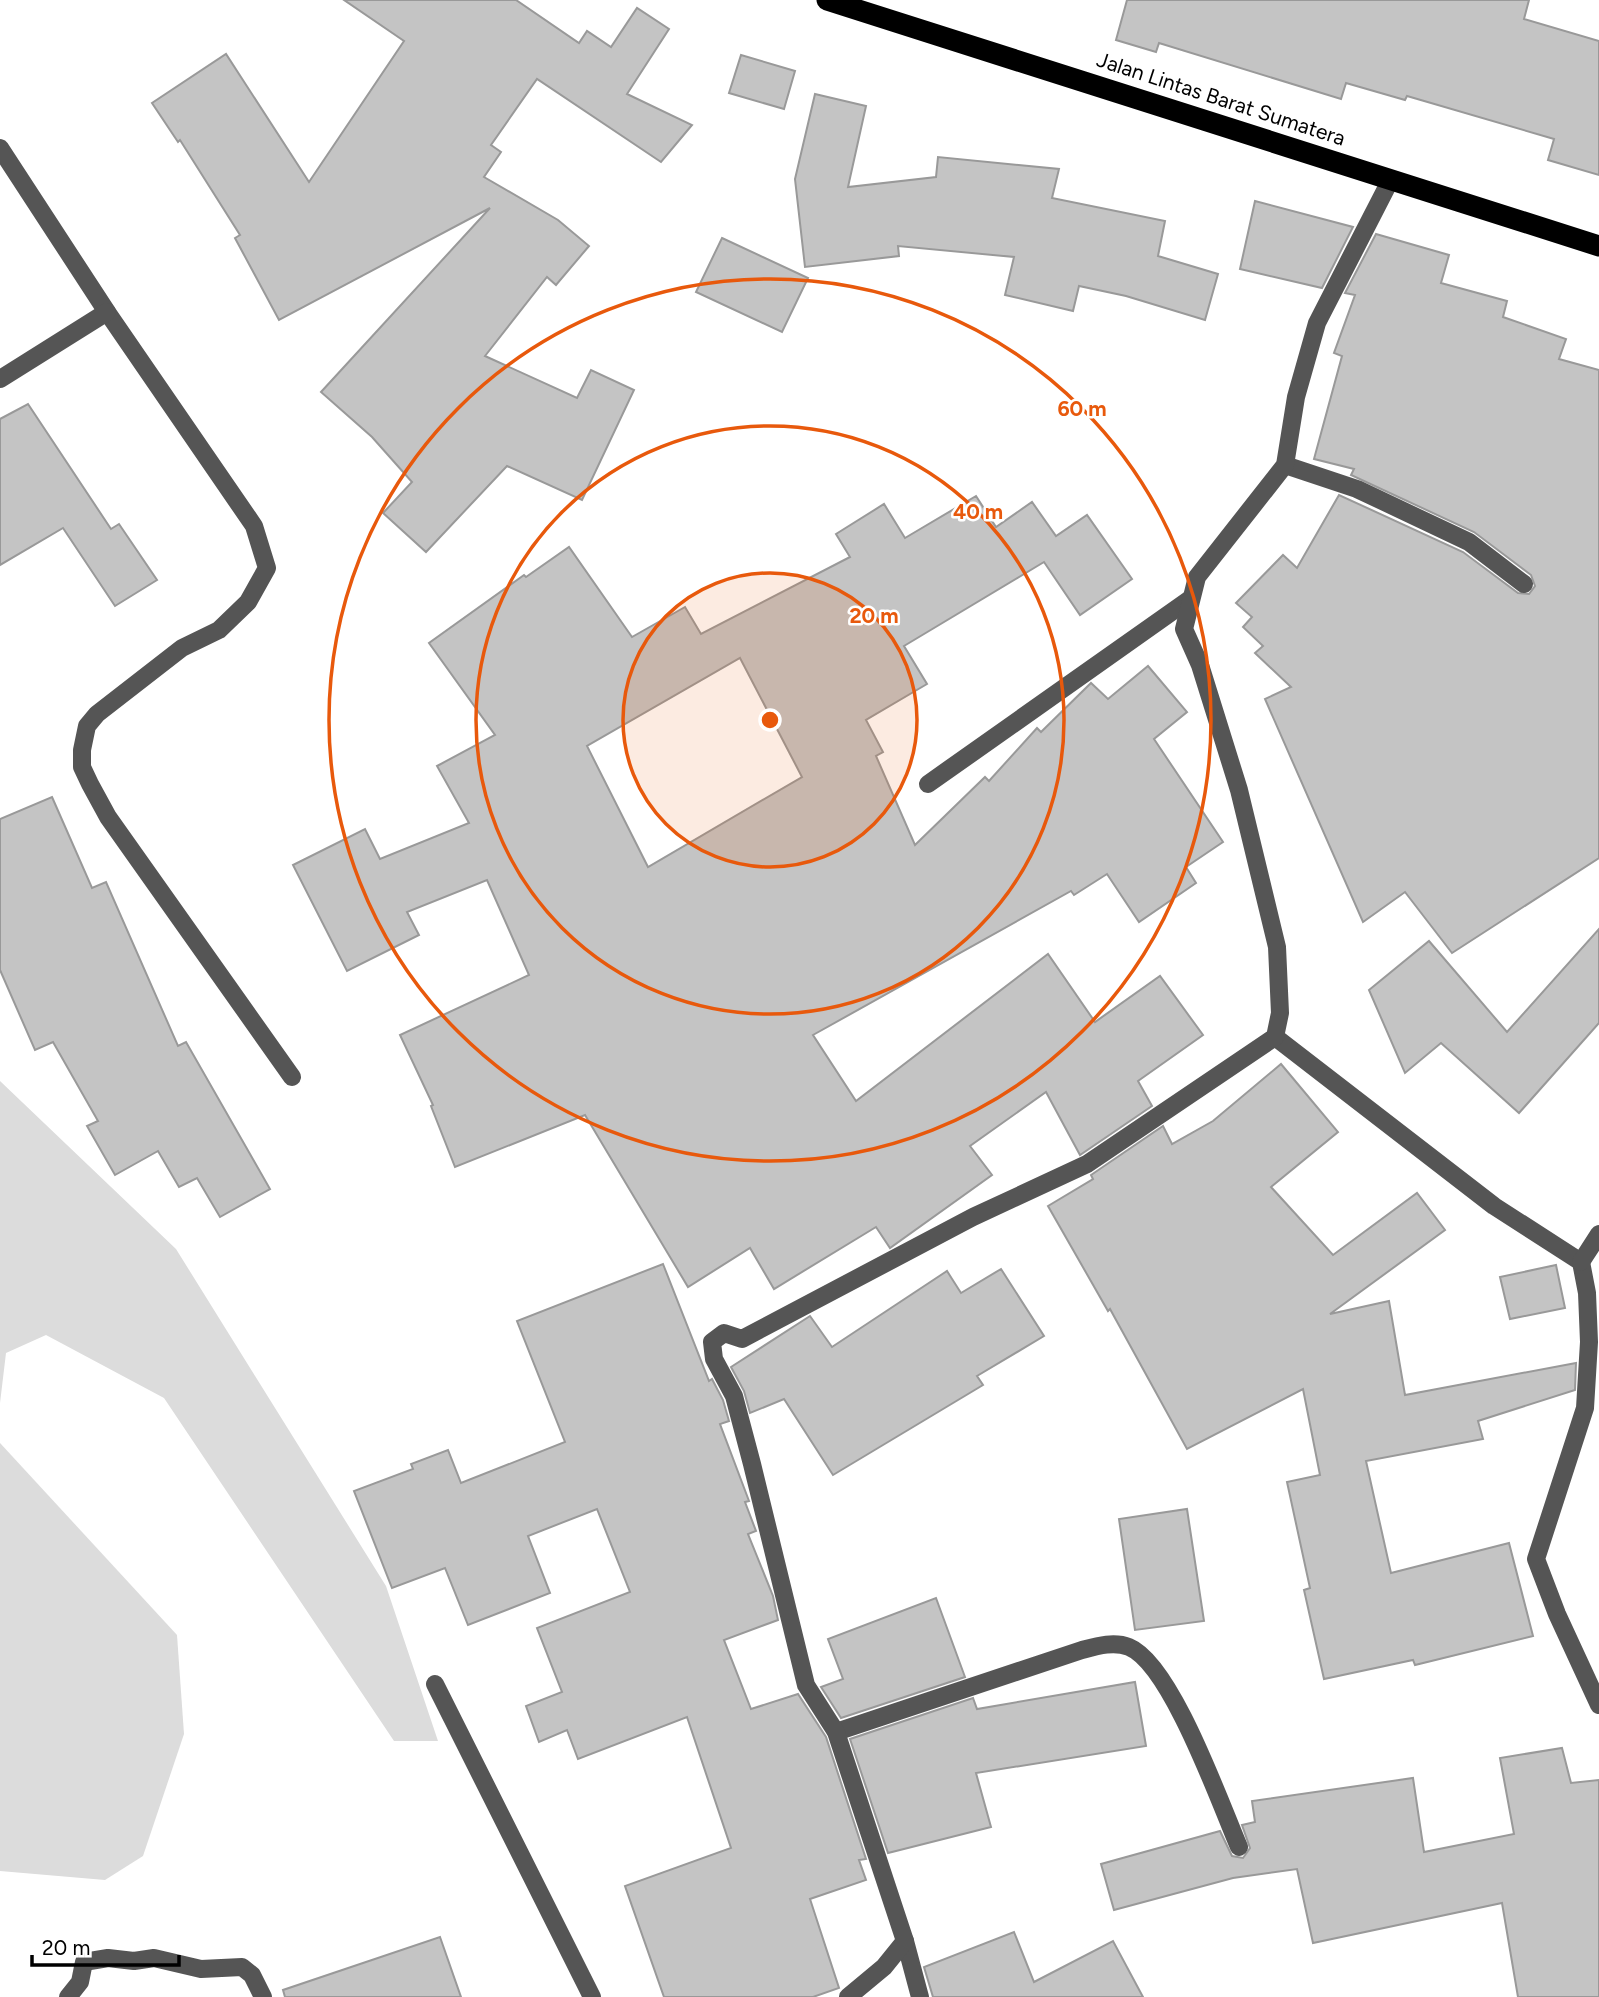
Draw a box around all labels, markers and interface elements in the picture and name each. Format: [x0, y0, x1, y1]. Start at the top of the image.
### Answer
street label: Jalan Lintas Barat Sumatera [1094, 47, 1348, 151]
text: 60 m [1057, 396, 1107, 421]
text: 40 m [953, 499, 1003, 524]
text: 20 m [849, 603, 899, 628]
centre of rings [758, 708, 782, 732]
scale bar [32, 1924, 178, 1968]
text: 20 m [42, 1935, 90, 1960]

